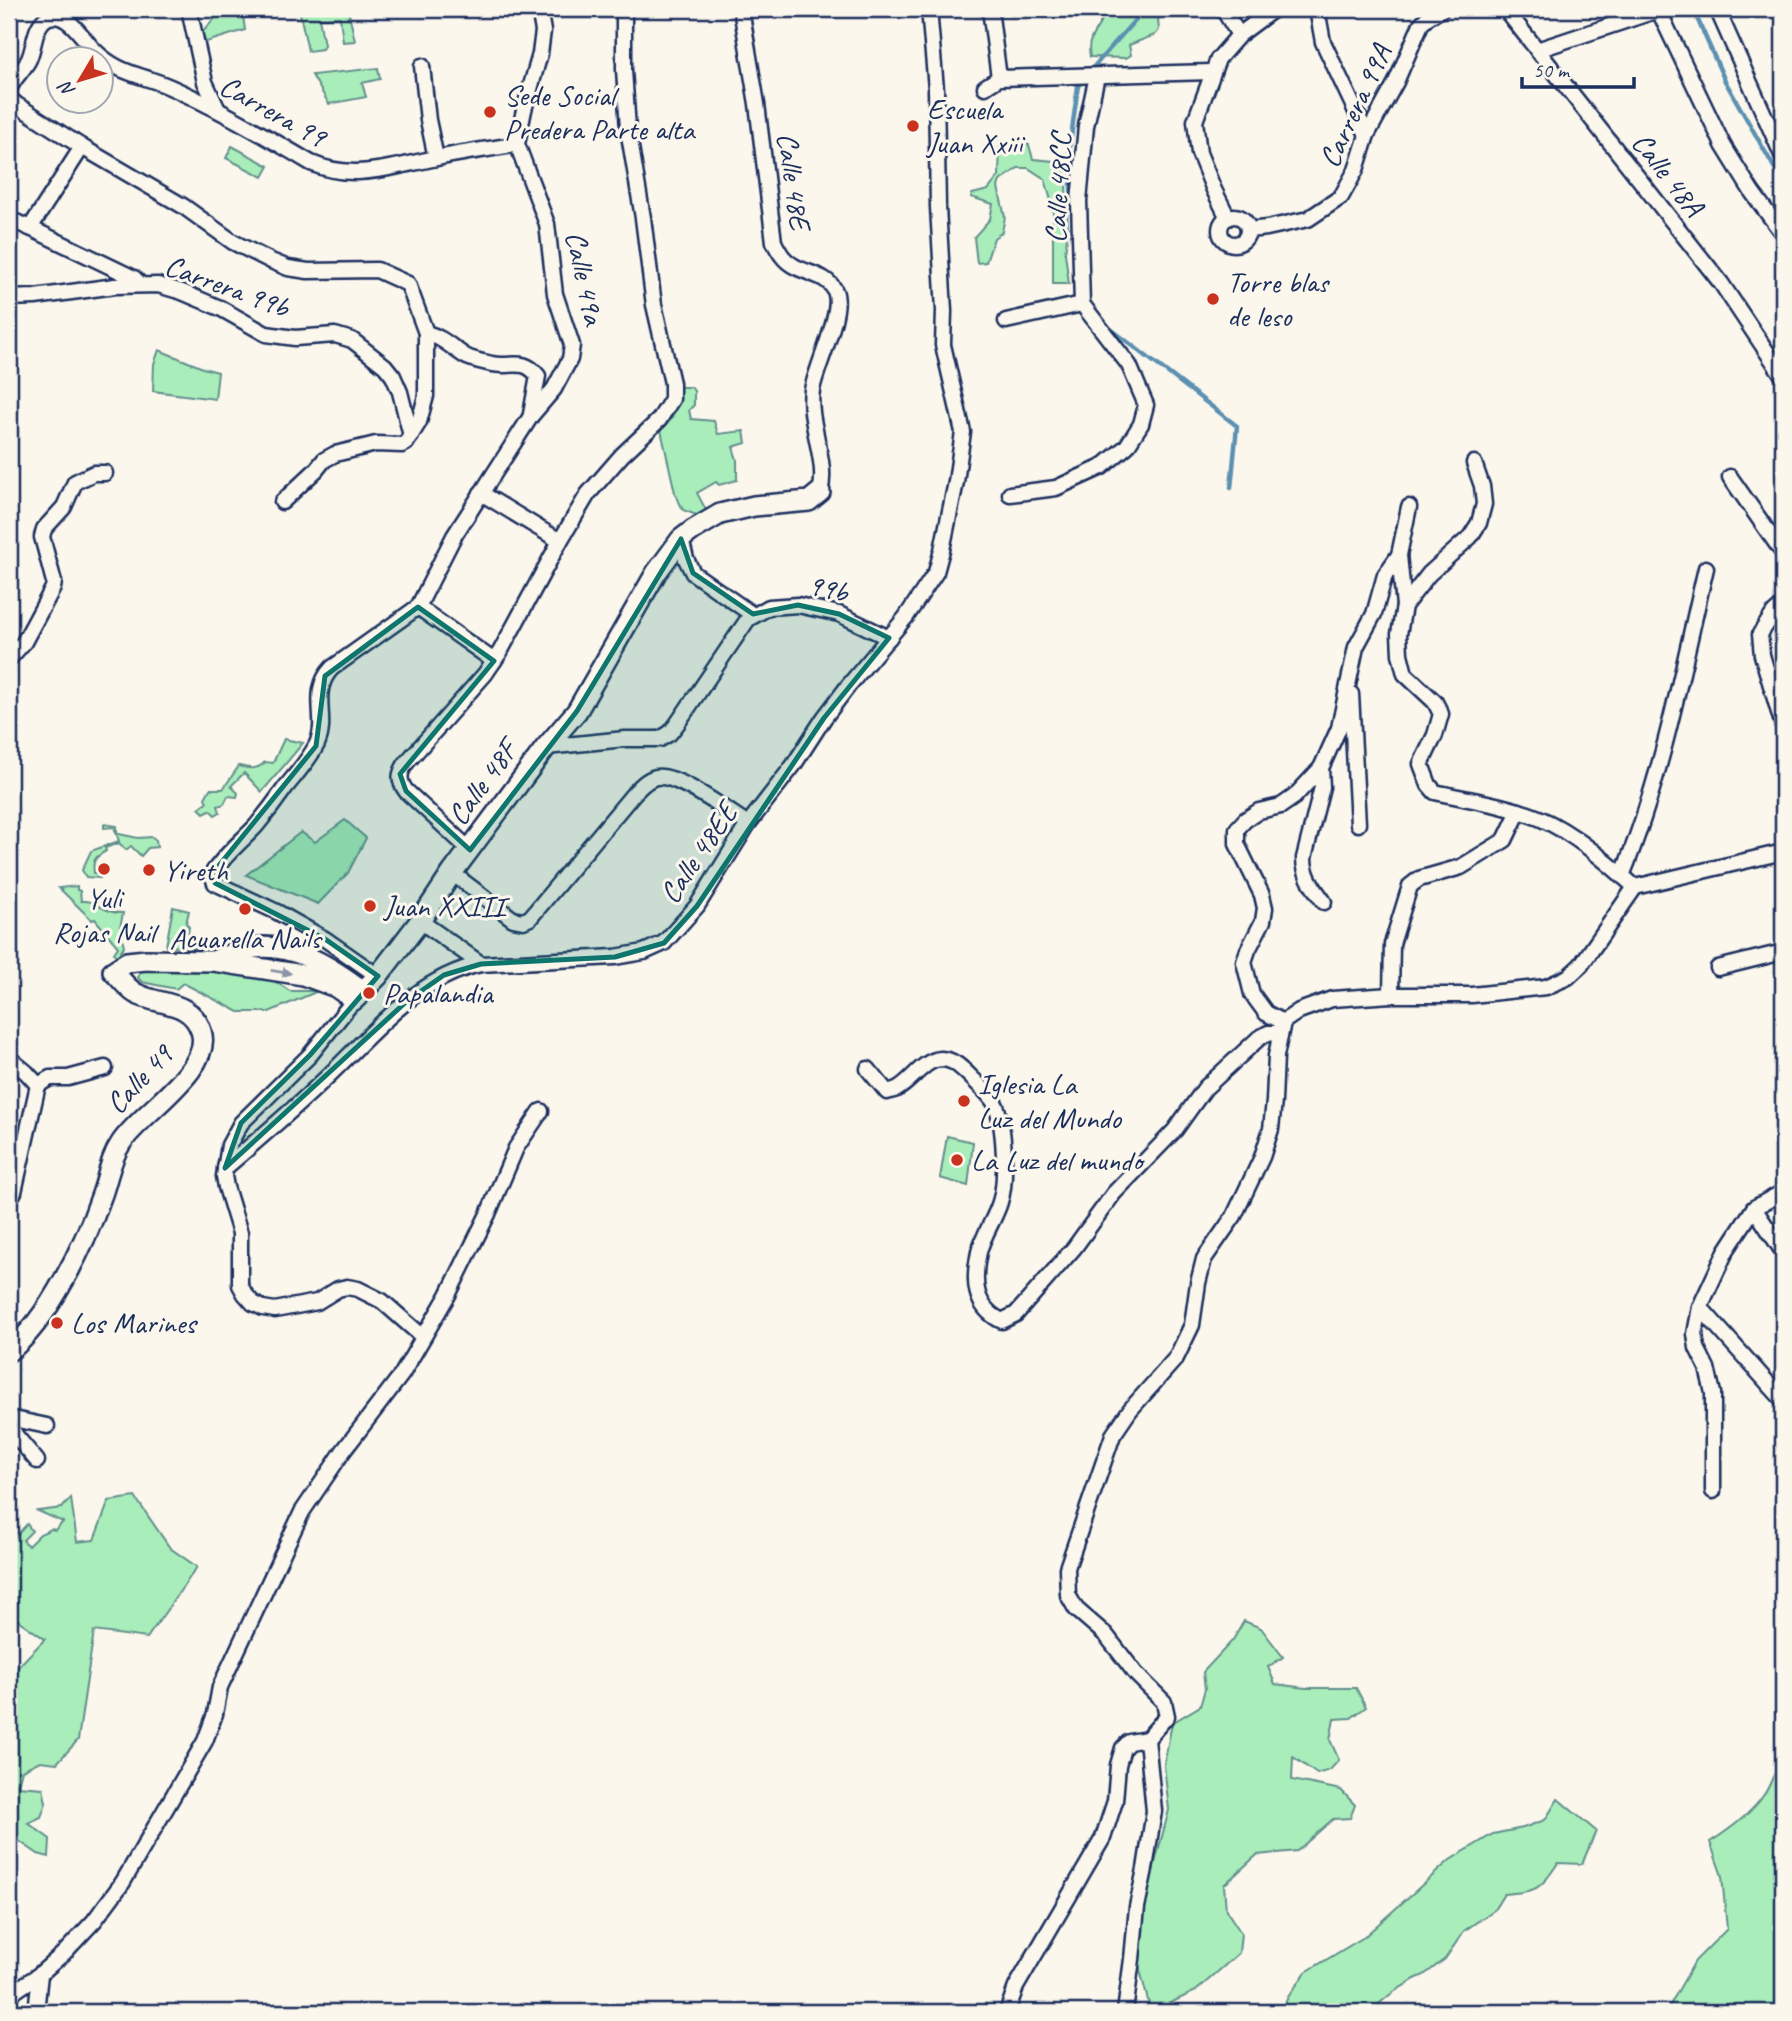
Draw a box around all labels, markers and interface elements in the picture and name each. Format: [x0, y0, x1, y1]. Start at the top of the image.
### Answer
street label: Carrera 99A [1310, 37, 1401, 173]
north arrow [46, 46, 116, 116]
scale bar [1522, 46, 1634, 90]
text: 50 m [1533, 57, 1571, 83]
street label: Carrera 99 [213, 66, 335, 157]
text: N [52, 75, 80, 102]
place label: Sede Social Predera Parte alta [504, 76, 696, 148]
place label: Escuela Juan Xxiii [925, 90, 1026, 162]
marker: Sede Social Predera Parte alta [482, 104, 498, 120]
marker: Escuela Juan Xxiii [905, 118, 921, 134]
street label: Calle 48A [1623, 124, 1714, 225]
street label: Calle 48CC [1036, 129, 1080, 244]
street label: Calle 48E [768, 130, 820, 236]
street label: Calle 49a [557, 228, 614, 330]
street label: Carrera 99b [160, 246, 296, 327]
place label: Torre blas de leso [1227, 263, 1331, 335]
marker: Torre blas de leso [1205, 291, 1221, 307]
street label: 99b [804, 565, 854, 611]
street label: Calle 48F [439, 728, 529, 833]
street label: Calle 48EE [651, 793, 747, 911]
place label: Yireth [163, 851, 228, 889]
marker: Yuli Rojas Nail [96, 861, 112, 877]
marker: Yireth [141, 862, 157, 878]
place label: Yuli Rojas Nail [53, 879, 160, 951]
place label: Juan XXIII [382, 887, 511, 925]
marker: Juan XXIII [362, 898, 378, 914]
marker: Acuarella Nails [237, 901, 253, 917]
place label: Acuarella Nails [170, 919, 323, 957]
one-way arrow [270, 967, 292, 978]
place label: Papalandia [383, 974, 494, 1012]
marker: Papalandia [361, 985, 377, 1001]
street label: Calle 49 [97, 1034, 182, 1122]
place label: Iglesia La Luz del Mundo [978, 1065, 1122, 1137]
marker: Iglesia La Luz del Mundo [956, 1093, 972, 1109]
place label: La Luz del mundo [971, 1141, 1146, 1179]
marker: La Luz del mundo [949, 1152, 965, 1168]
place label: Los Marines [71, 1304, 198, 1342]
marker: Los Marines [49, 1315, 65, 1331]

